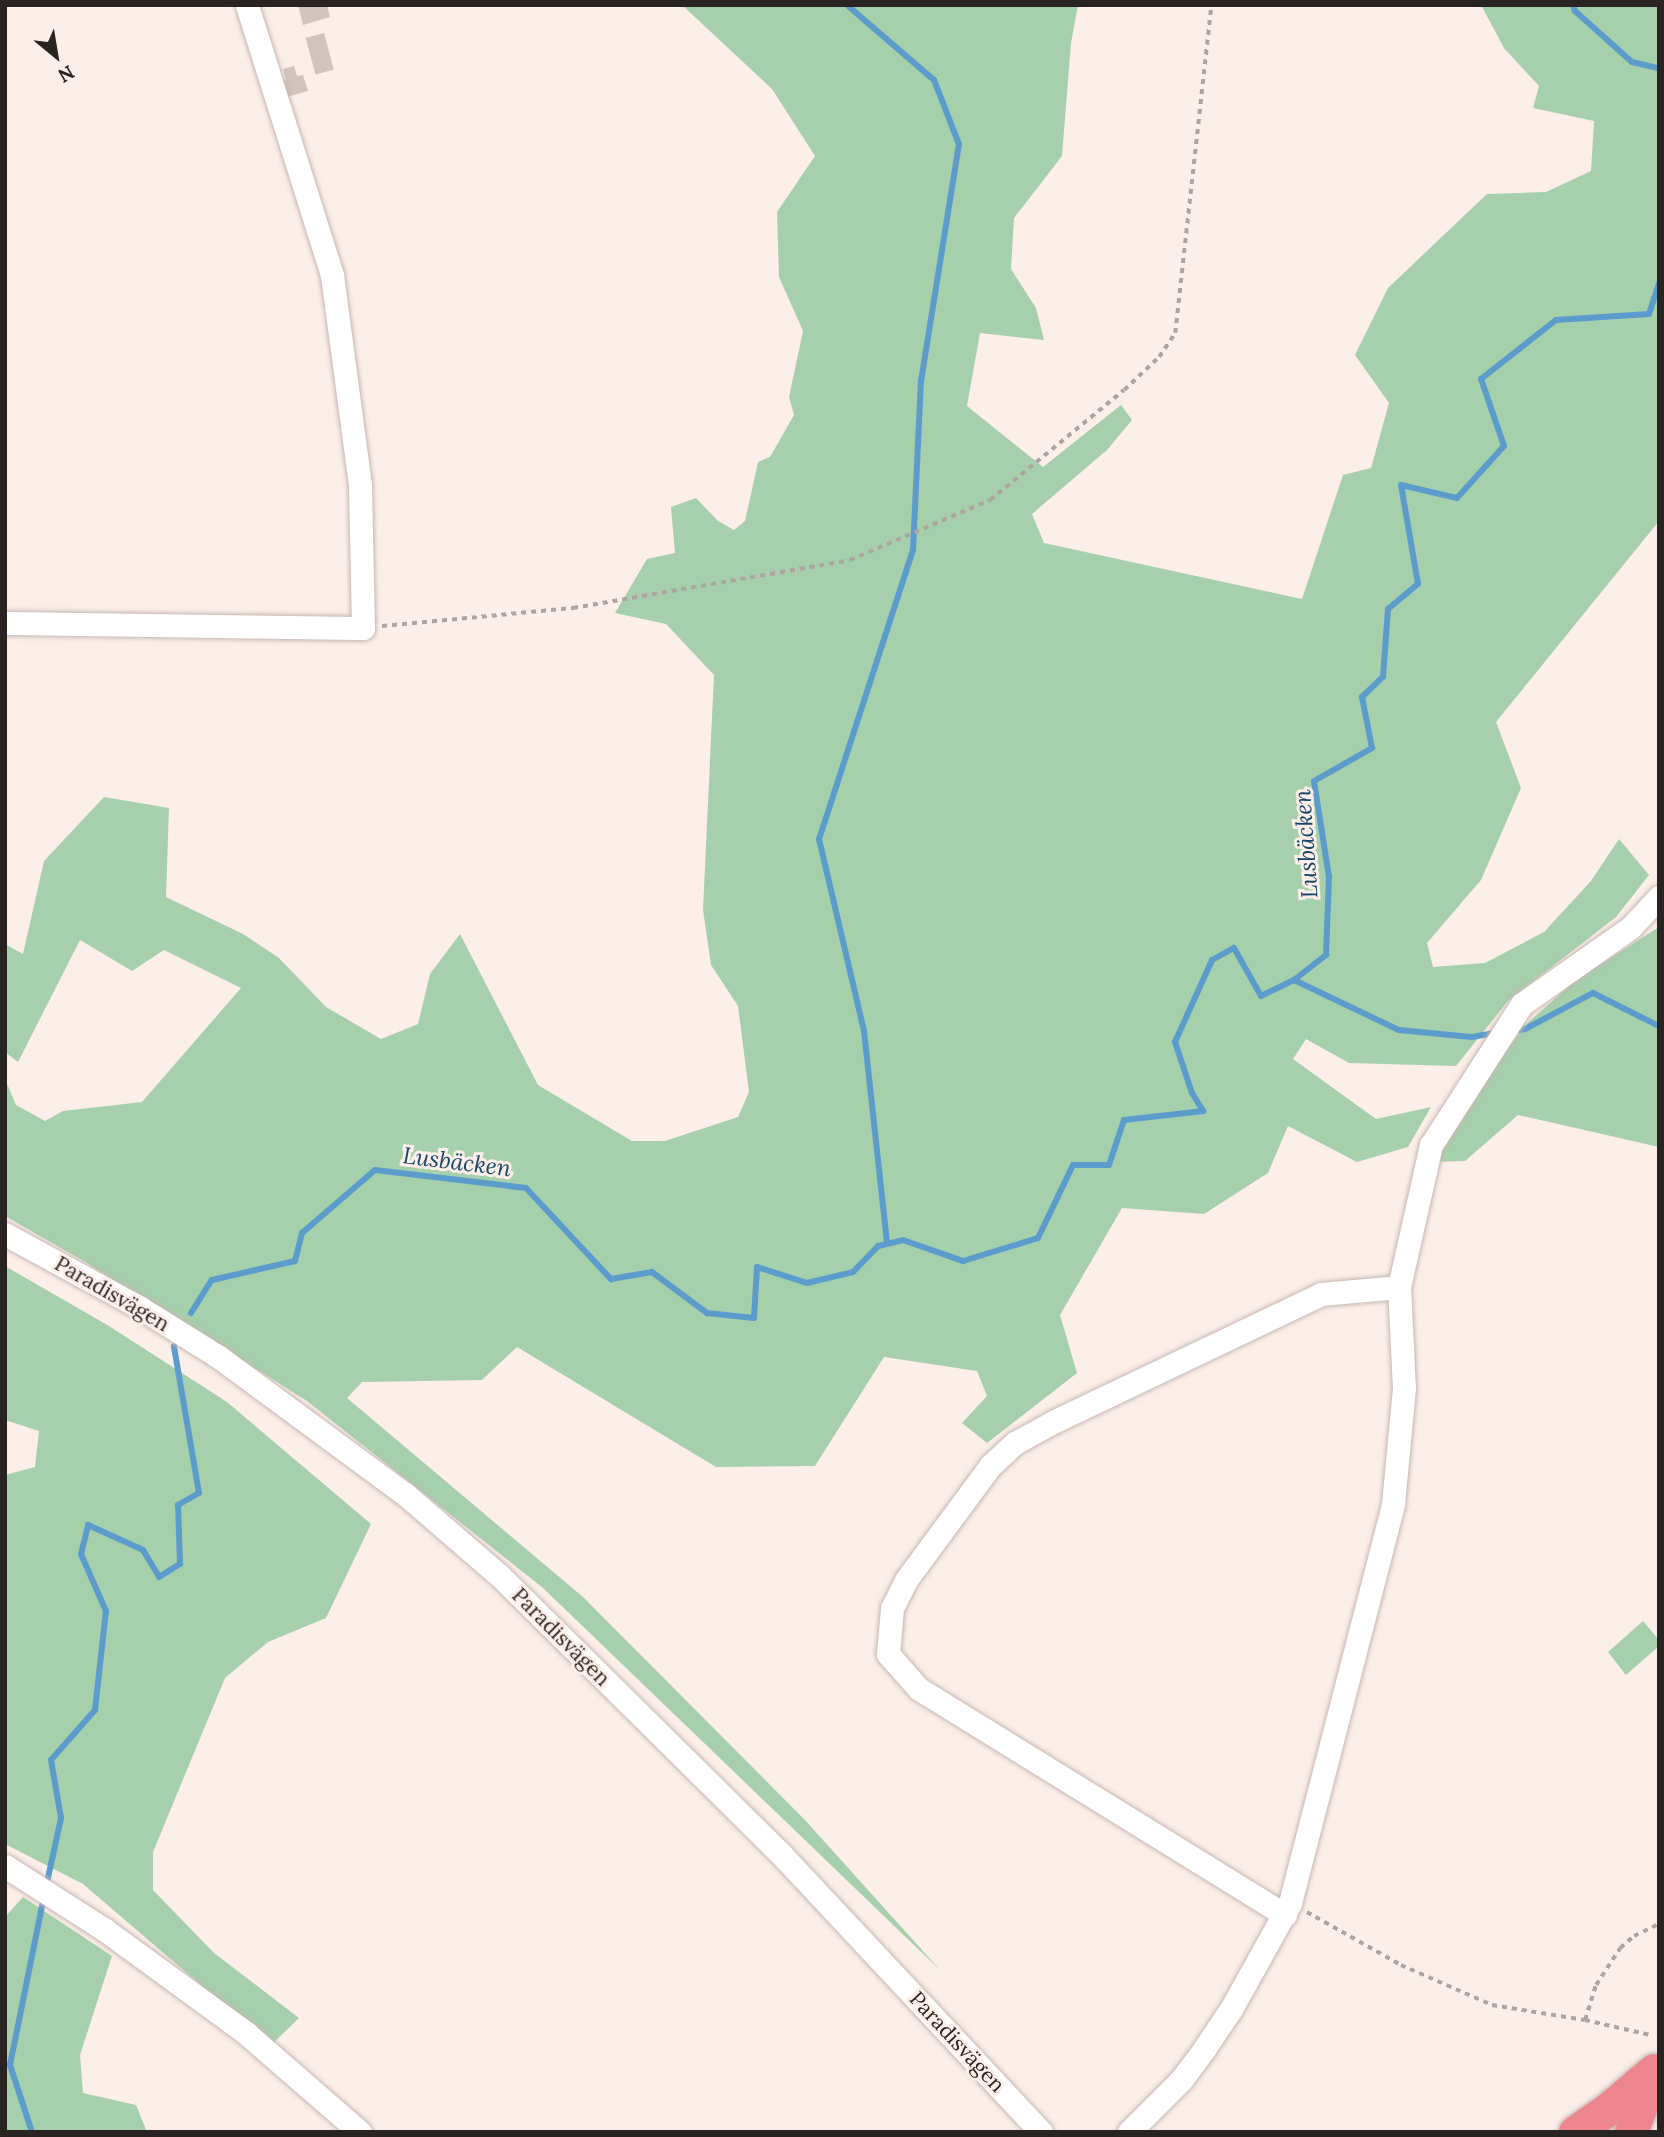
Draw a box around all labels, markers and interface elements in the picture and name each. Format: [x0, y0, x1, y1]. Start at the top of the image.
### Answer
north arrow [21, 21, 91, 91]
text: N [54, 60, 79, 88]
water label: Lusbäcken [1288, 789, 1324, 899]
water label: Lusbäcken [401, 1142, 513, 1182]
street label: Paradisvägen [50, 1251, 174, 1337]
street label: Paradisvägen [507, 1583, 615, 1691]
street label: Paradisvägen [904, 1987, 1010, 2097]

